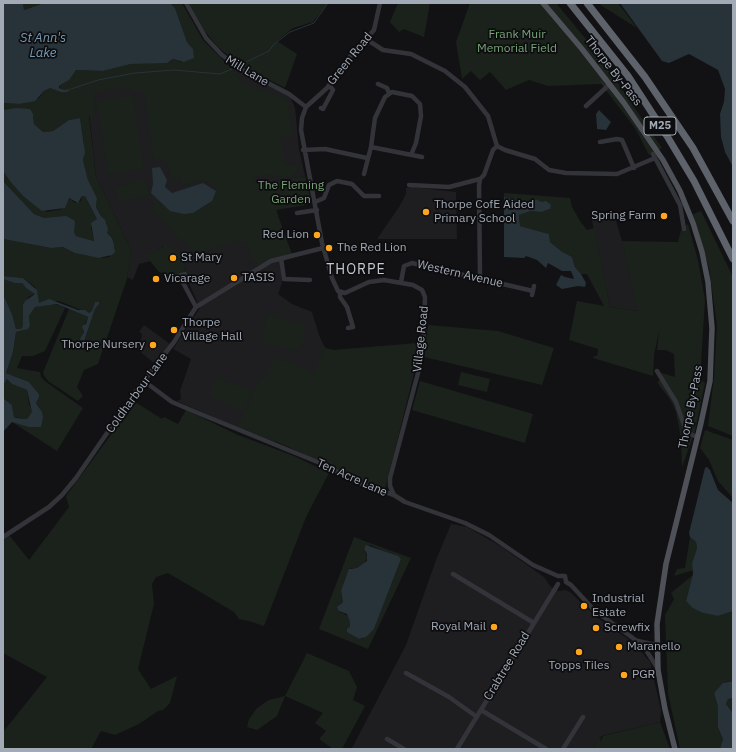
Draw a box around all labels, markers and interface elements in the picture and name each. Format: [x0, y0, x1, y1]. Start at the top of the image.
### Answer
park label: Frank Muir Memorial Field [477, 28, 557, 56]
water label: St Ann's Lake [20, 30, 66, 61]
street label: Green Road [325, 30, 375, 88]
street label: Thorpe By-Pass [581, 33, 645, 109]
street label: Mill Lane [223, 53, 271, 89]
road number: M25 [644, 117, 676, 135]
park label: The Fleming Garden [258, 179, 324, 207]
place label: Thorpe CofE Aided Primary School [434, 198, 534, 226]
marker: Thorpe CofE Aided Primary School [421, 207, 431, 217]
place label: Spring Farm [591, 209, 656, 223]
marker: Spring Farm [659, 211, 669, 221]
place label: Red Lion [263, 228, 309, 242]
marker: Red Lion [312, 230, 322, 240]
place label: The Red Lion [337, 241, 407, 255]
marker: The Red Lion [324, 243, 334, 253]
place label: St Mary [181, 251, 222, 265]
marker: St Mary [168, 253, 178, 263]
street label: Western Avenue [416, 257, 504, 291]
district label: THORPE [326, 262, 386, 278]
place label: TASIS [242, 271, 275, 285]
place label: Vicarage [164, 272, 210, 286]
marker: TASIS [229, 273, 239, 283]
marker: Vicarage [151, 274, 161, 284]
street label: Village Road [410, 305, 432, 373]
place label: Thorpe Village Hall [182, 316, 242, 344]
marker: Thorpe Village Hall [169, 325, 179, 335]
place label: Thorpe Nursery [61, 338, 145, 352]
marker: Thorpe Nursery [148, 340, 158, 350]
street label: Coldharbour Lane [103, 350, 171, 436]
street label: Thorpe By-Pass [676, 364, 706, 450]
street label: Ten Acre Lane [315, 456, 389, 500]
place label: Industrial Estate [592, 592, 644, 620]
marker: Industrial Estate [579, 601, 589, 611]
place label: Royal Mail [431, 620, 486, 634]
place label: Screwfix [604, 621, 650, 635]
marker: Royal Mail [489, 622, 499, 632]
marker: Screwfix [591, 623, 601, 633]
street label: Crabtree Road [481, 629, 533, 703]
place label: Maranello [627, 640, 681, 654]
marker: Maranello [614, 642, 624, 652]
marker: Topps Tiles [574, 647, 584, 657]
place label: Topps Tiles [549, 659, 609, 673]
place label: PGR [632, 668, 655, 682]
marker: PGR [619, 670, 629, 680]

